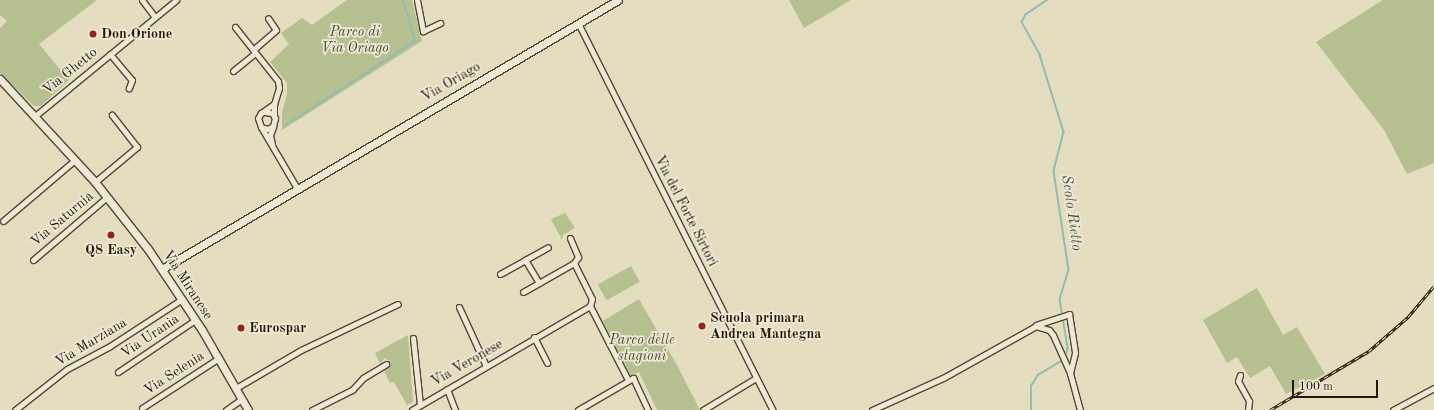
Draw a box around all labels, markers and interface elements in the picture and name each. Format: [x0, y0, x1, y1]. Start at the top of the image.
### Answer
park label: Parco di Via Oriago [321, 24, 389, 56]
place label: Don Orione [101, 26, 172, 42]
marker: Don Orione [88, 29, 98, 39]
street label: Via Ghetto [39, 44, 101, 98]
street label: Via Oriago [418, 58, 484, 106]
street label: Via del Forte Sirtori [651, 153, 721, 269]
water label: Scolo Rietto [1057, 174, 1085, 252]
street label: Via Saturnia [27, 188, 97, 250]
marker: Q8 Easy [106, 230, 116, 240]
place label: Q8 Easy [85, 242, 137, 258]
street label: Via Miranese [159, 247, 217, 323]
street label: Via Urania [118, 310, 182, 362]
place label: Scuola primara Andrea Mantegna [710, 310, 821, 342]
street label: Via Marziana [52, 314, 130, 370]
place label: Eurospar [249, 320, 306, 336]
marker: Scuola primara Andrea Mantegna [697, 321, 707, 331]
marker: Eurospar [236, 323, 246, 333]
park label: Parco delle stagioni [609, 332, 675, 364]
street label: Via Veronese [428, 336, 506, 390]
street label: Via Selenia [141, 347, 207, 399]
scale bar [1294, 372, 1380, 398]
text: 100 m [1299, 381, 1333, 393]

